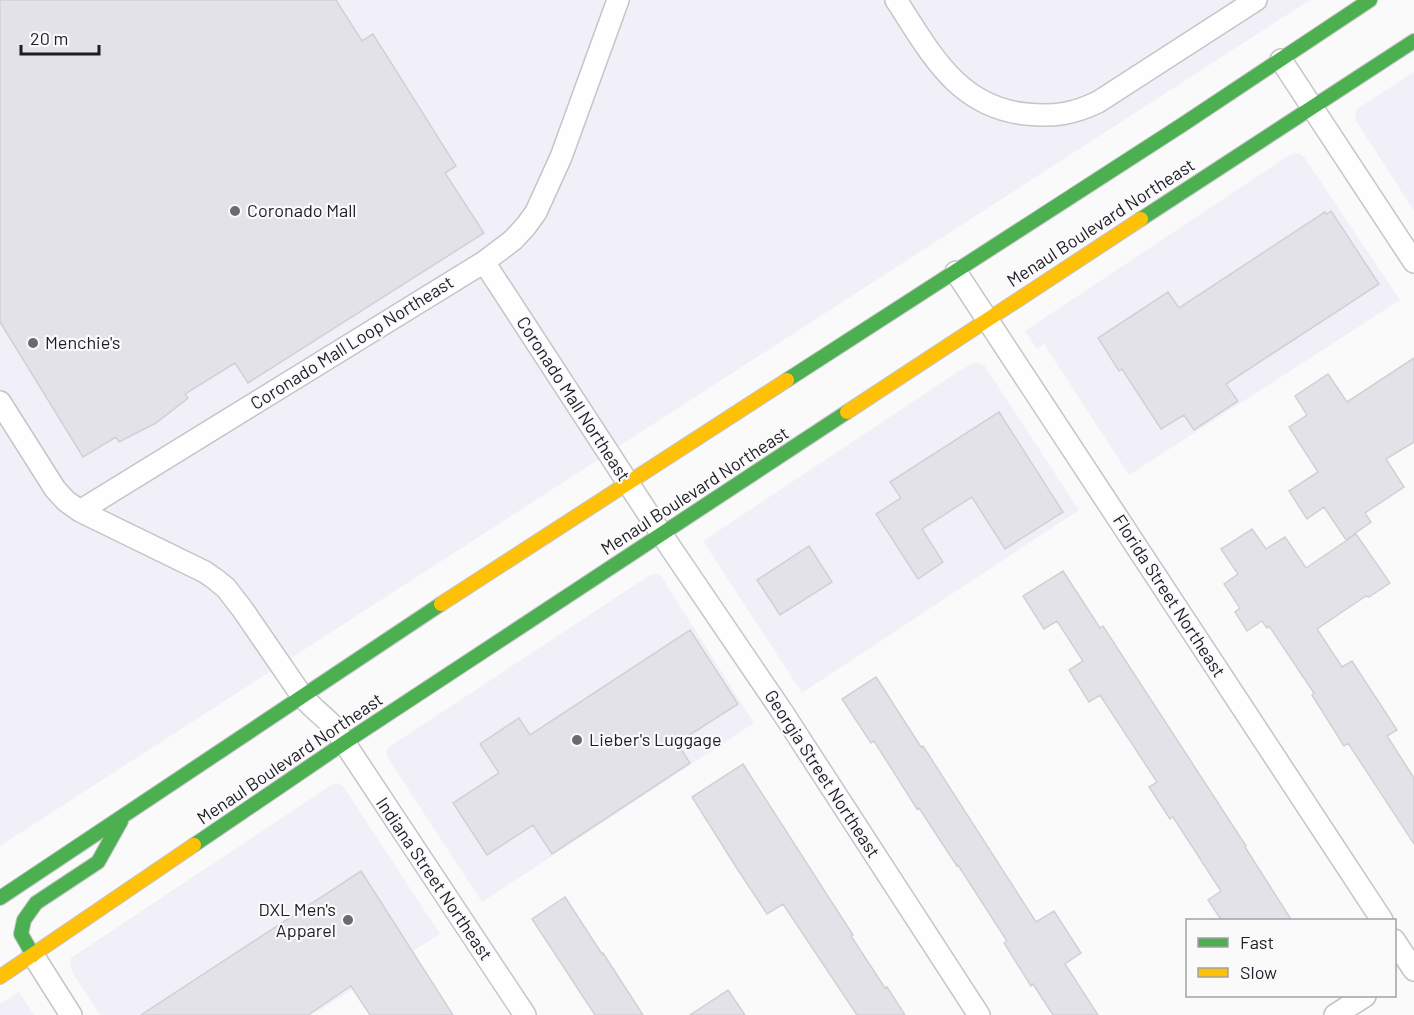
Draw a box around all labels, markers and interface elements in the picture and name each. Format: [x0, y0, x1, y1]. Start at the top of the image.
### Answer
scale bar [21, 18, 99, 56]
text: 20 m [30, 27, 68, 49]
street label: Menaul Boulevard Northeast [1003, 153, 1198, 291]
place label: Coronado Mall [247, 199, 356, 221]
marker: Coronado Mall [228, 204, 242, 218]
street label: Coronado Mall Loop Northeast [246, 270, 457, 414]
street label: Coronado Mall Northeast [512, 312, 635, 485]
place label: Menchie's [45, 331, 121, 353]
marker: Menchie's [26, 336, 40, 350]
street label: Menaul Boulevard Northeast [597, 421, 792, 559]
street label: Florida Street Northeast [1109, 510, 1231, 681]
street label: Georgia Street Northeast [760, 686, 885, 861]
street label: Menaul Boulevard Northeast [192, 688, 386, 829]
place label: Lieber's Luggage [589, 728, 722, 750]
marker: Lieber's Luggage [570, 733, 584, 747]
street label: Indiana Street Northeast [372, 793, 498, 964]
place label: DXL Men's Apparel [258, 898, 336, 941]
marker: DXL Men's Apparel [341, 913, 355, 927]
legend [1186, 919, 1396, 997]
text: Fast [1240, 931, 1274, 953]
text: Slow [1240, 961, 1277, 983]

